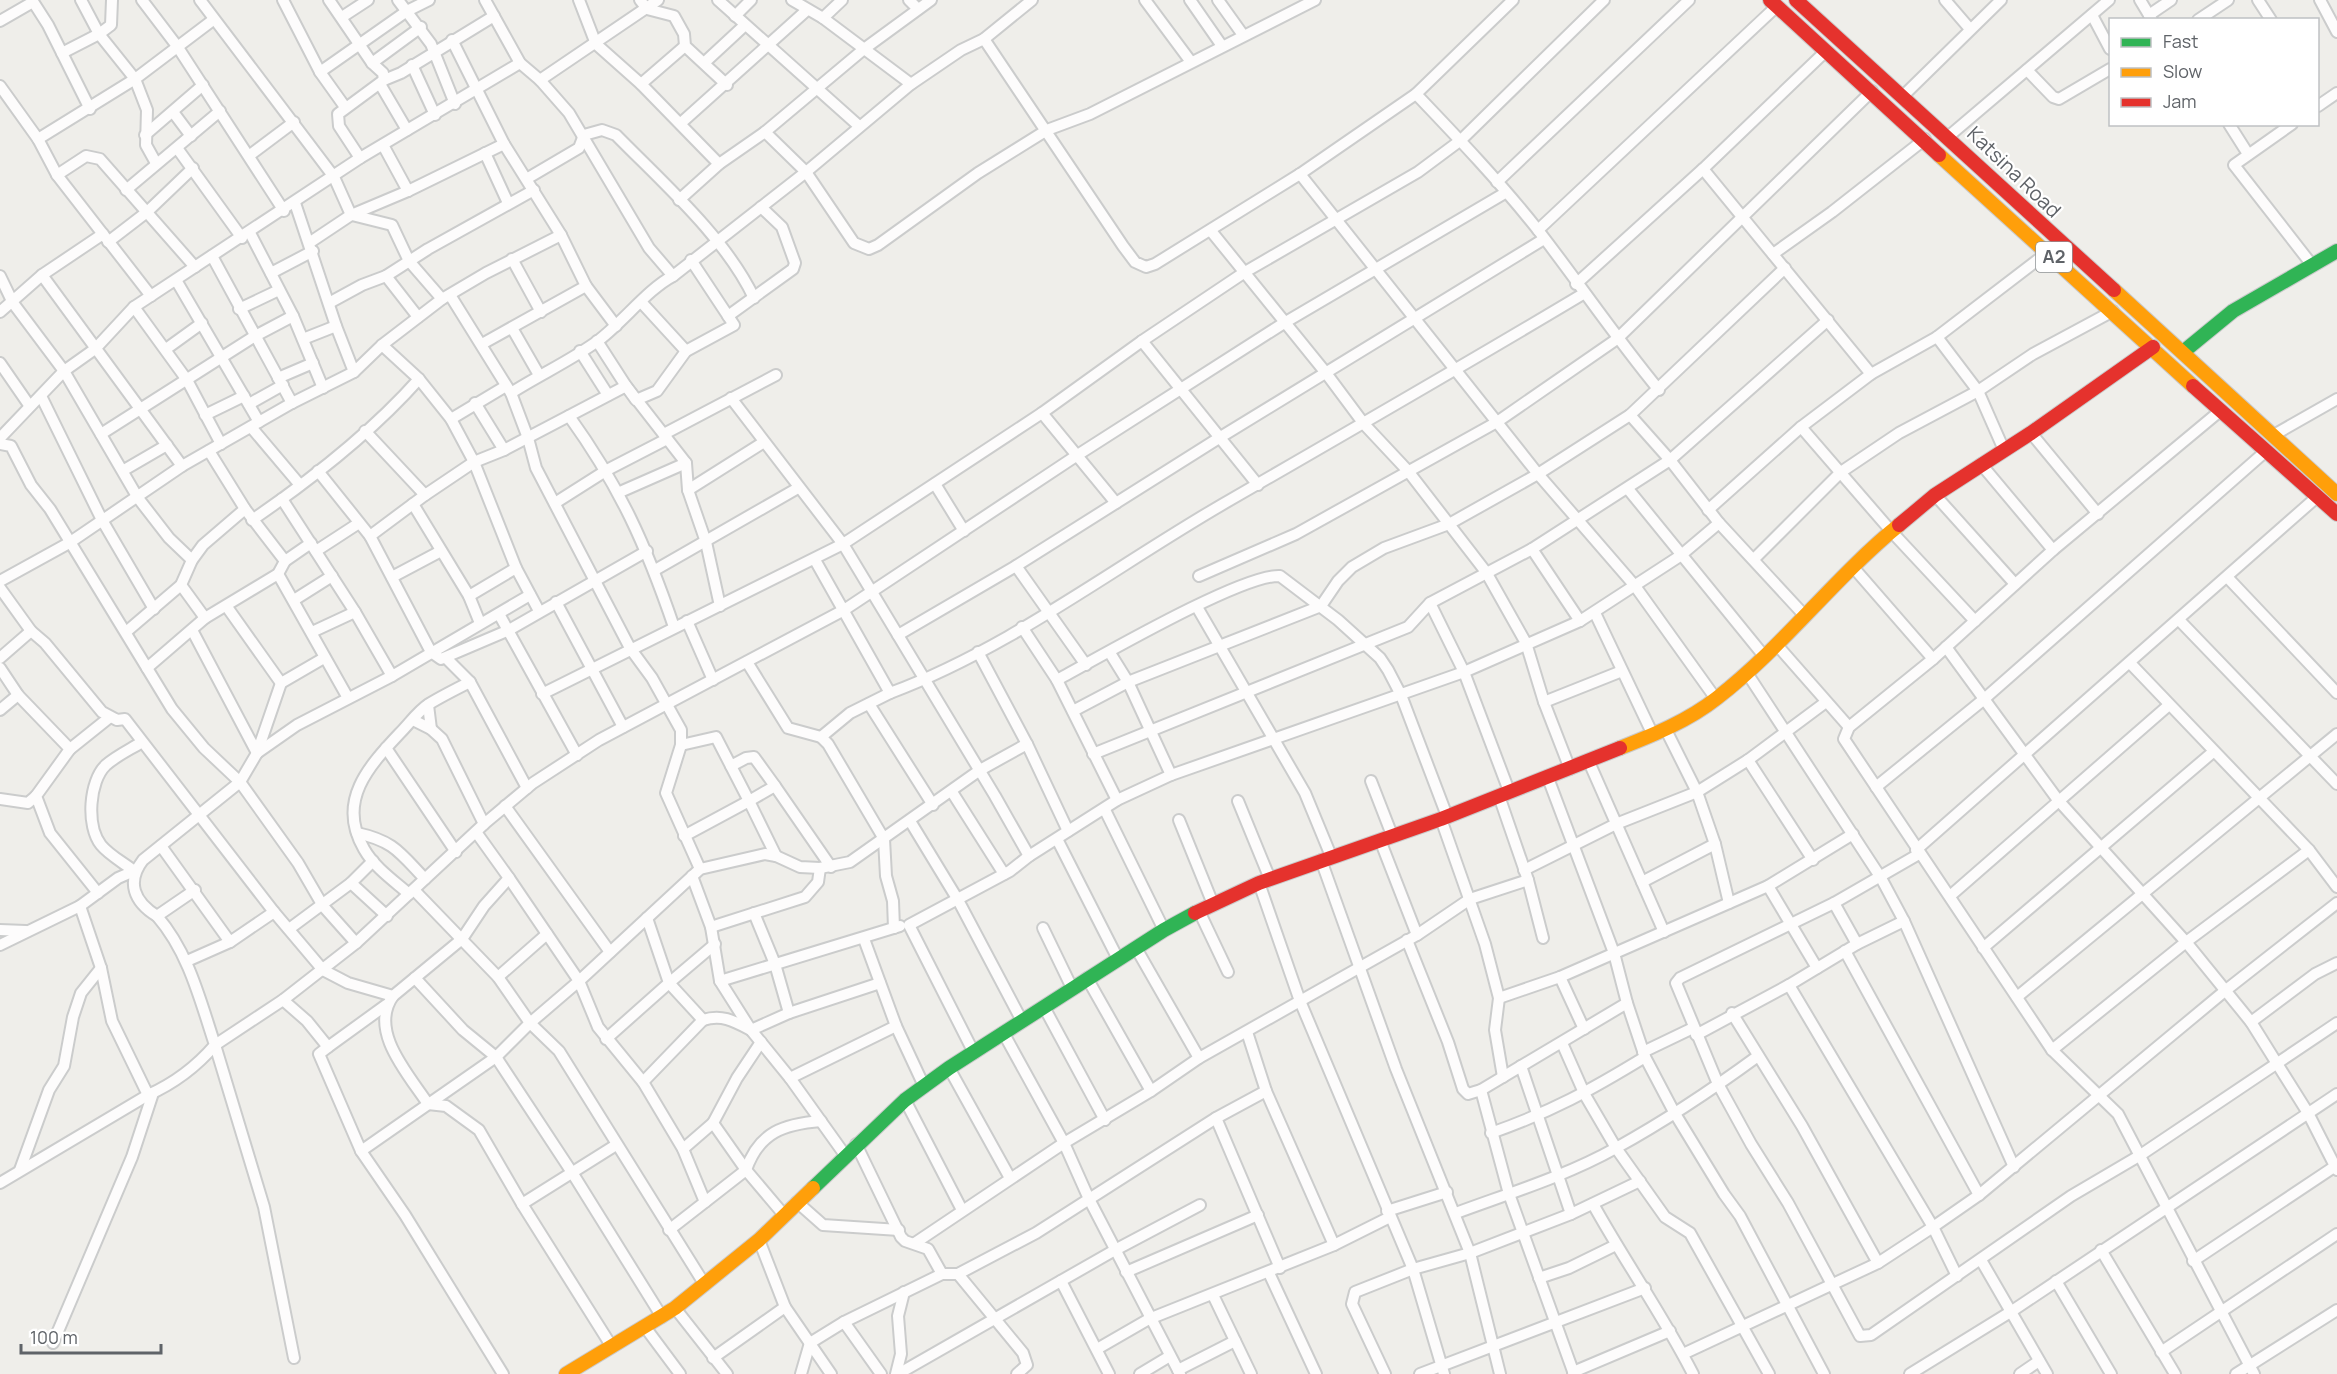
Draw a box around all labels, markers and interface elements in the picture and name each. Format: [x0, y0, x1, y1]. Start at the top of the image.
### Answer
legend [2109, 18, 2319, 126]
text: Fast [2163, 29, 2198, 53]
text: Slow [2163, 59, 2203, 83]
text: Jam [2163, 89, 2197, 113]
street label: Katsina Road [1962, 120, 2067, 223]
road number: A2 [2036, 242, 2072, 272]
scale bar [21, 1317, 160, 1355]
text: 100 m [30, 1325, 78, 1349]

